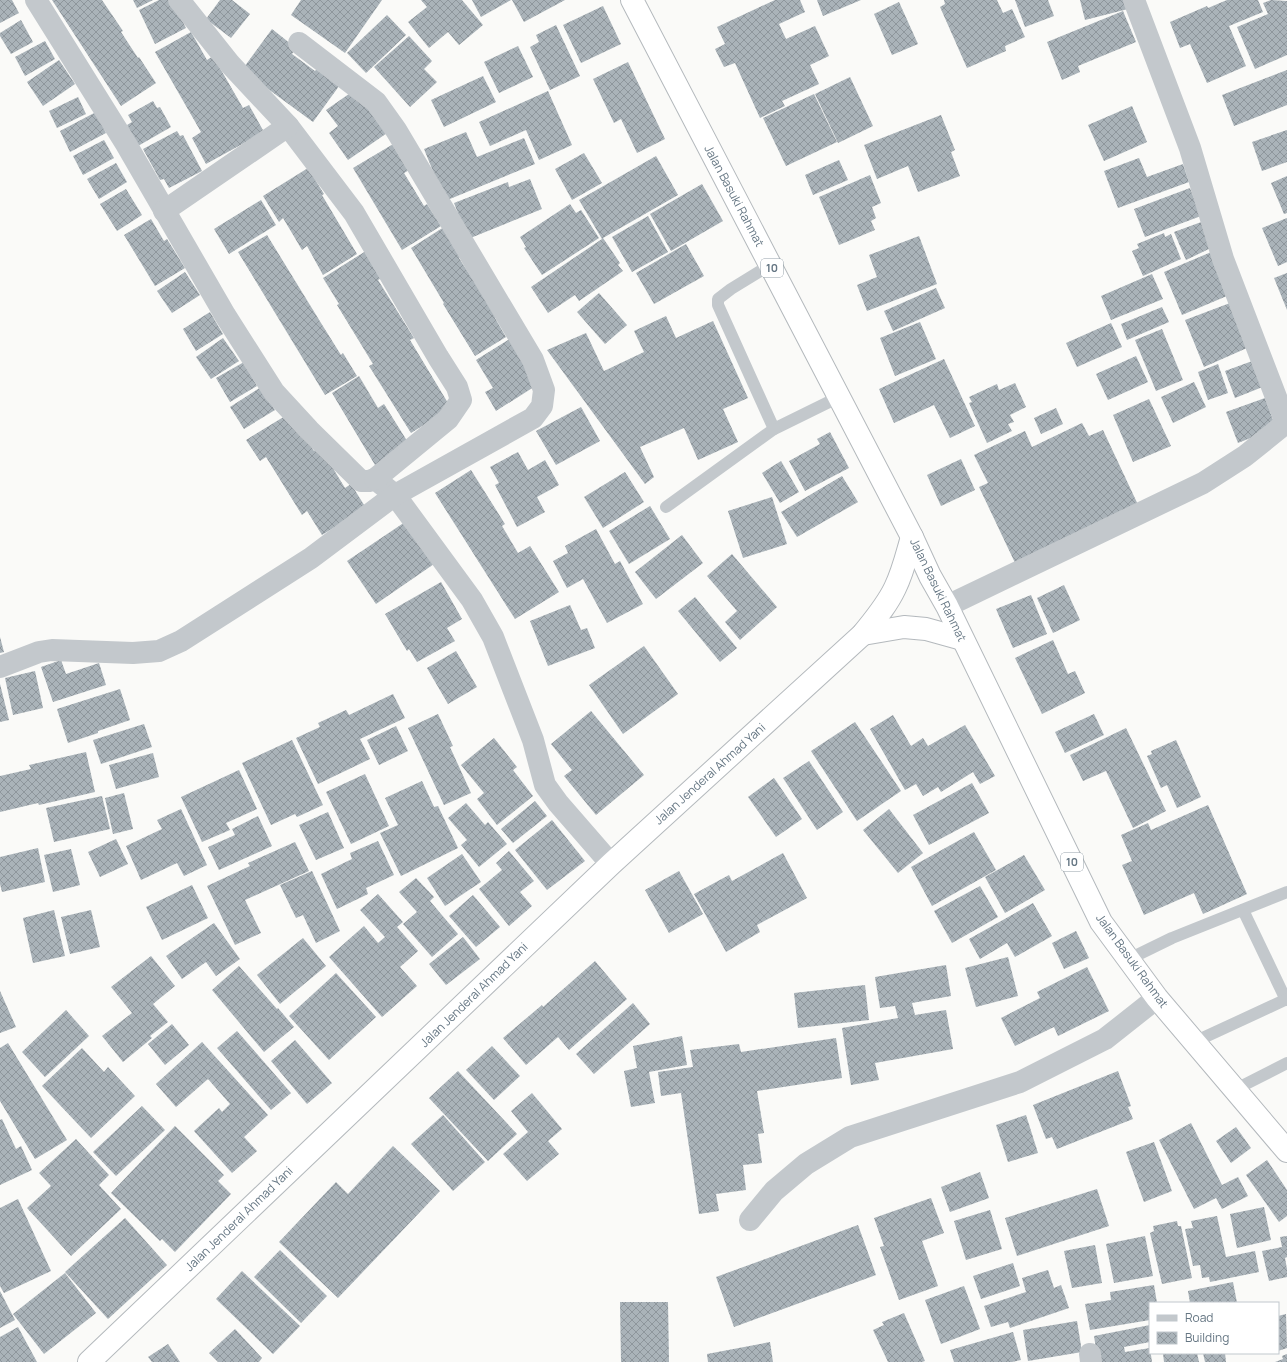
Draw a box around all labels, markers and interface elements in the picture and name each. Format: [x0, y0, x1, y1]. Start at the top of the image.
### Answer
street label: Jalan Basuki Rahmat [700, 142, 769, 250]
road number: 10 [761, 259, 783, 277]
street label: Jalan Basuki Rahmat [906, 535, 971, 644]
street label: Jalan Jenderal Ahmad Yani [650, 719, 769, 828]
road number: 10 [1061, 853, 1083, 871]
street label: Jalan Basuki Rahmat [1092, 910, 1173, 1011]
street label: Jalan Jenderal Ahmad Yani [416, 938, 531, 1051]
street label: Jalan Jenderal Ahmad Yani [181, 1162, 296, 1275]
legend [1149, 1302, 1279, 1354]
text: Road [1185, 1309, 1213, 1326]
text: Building [1185, 1329, 1229, 1346]

